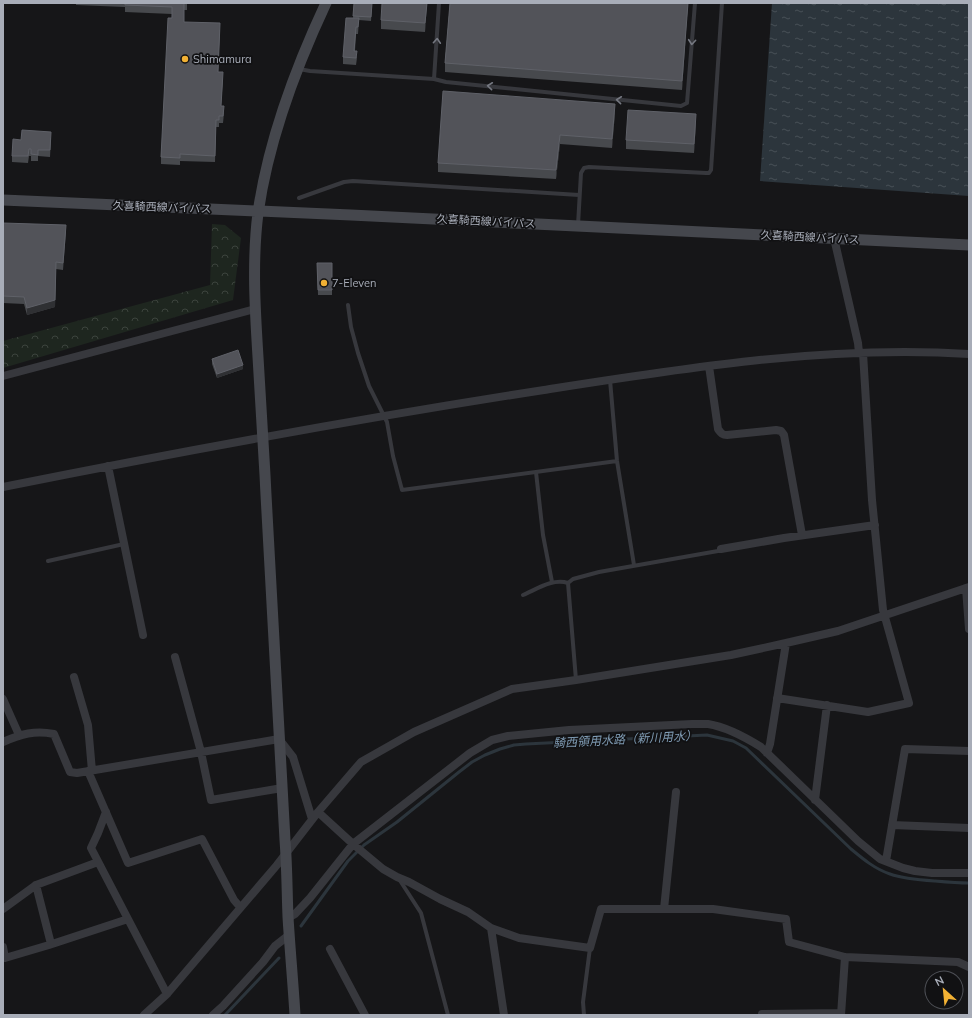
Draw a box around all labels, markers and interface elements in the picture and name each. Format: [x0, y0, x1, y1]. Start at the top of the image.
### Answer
one-way arrow [432, 38, 441, 44]
one-way arrow [688, 39, 697, 45]
place label: Shimamura [193, 52, 252, 66]
marker: Shimamura [180, 54, 190, 64]
one-way arrow [487, 82, 493, 91]
one-way arrow [616, 95, 622, 104]
street label: 久喜騎西線バイパス [112, 198, 212, 216]
street label: 久喜騎西線バイパス [436, 211, 536, 231]
street label: 久喜騎西線バイパス [760, 227, 860, 247]
place label: 7-Eleven [332, 276, 377, 290]
marker: 7-Eleven [319, 278, 329, 288]
water label: 騎西領用水路（新川用水） [553, 728, 697, 750]
north arrow [924, 970, 964, 1010]
text: N [933, 973, 946, 989]

